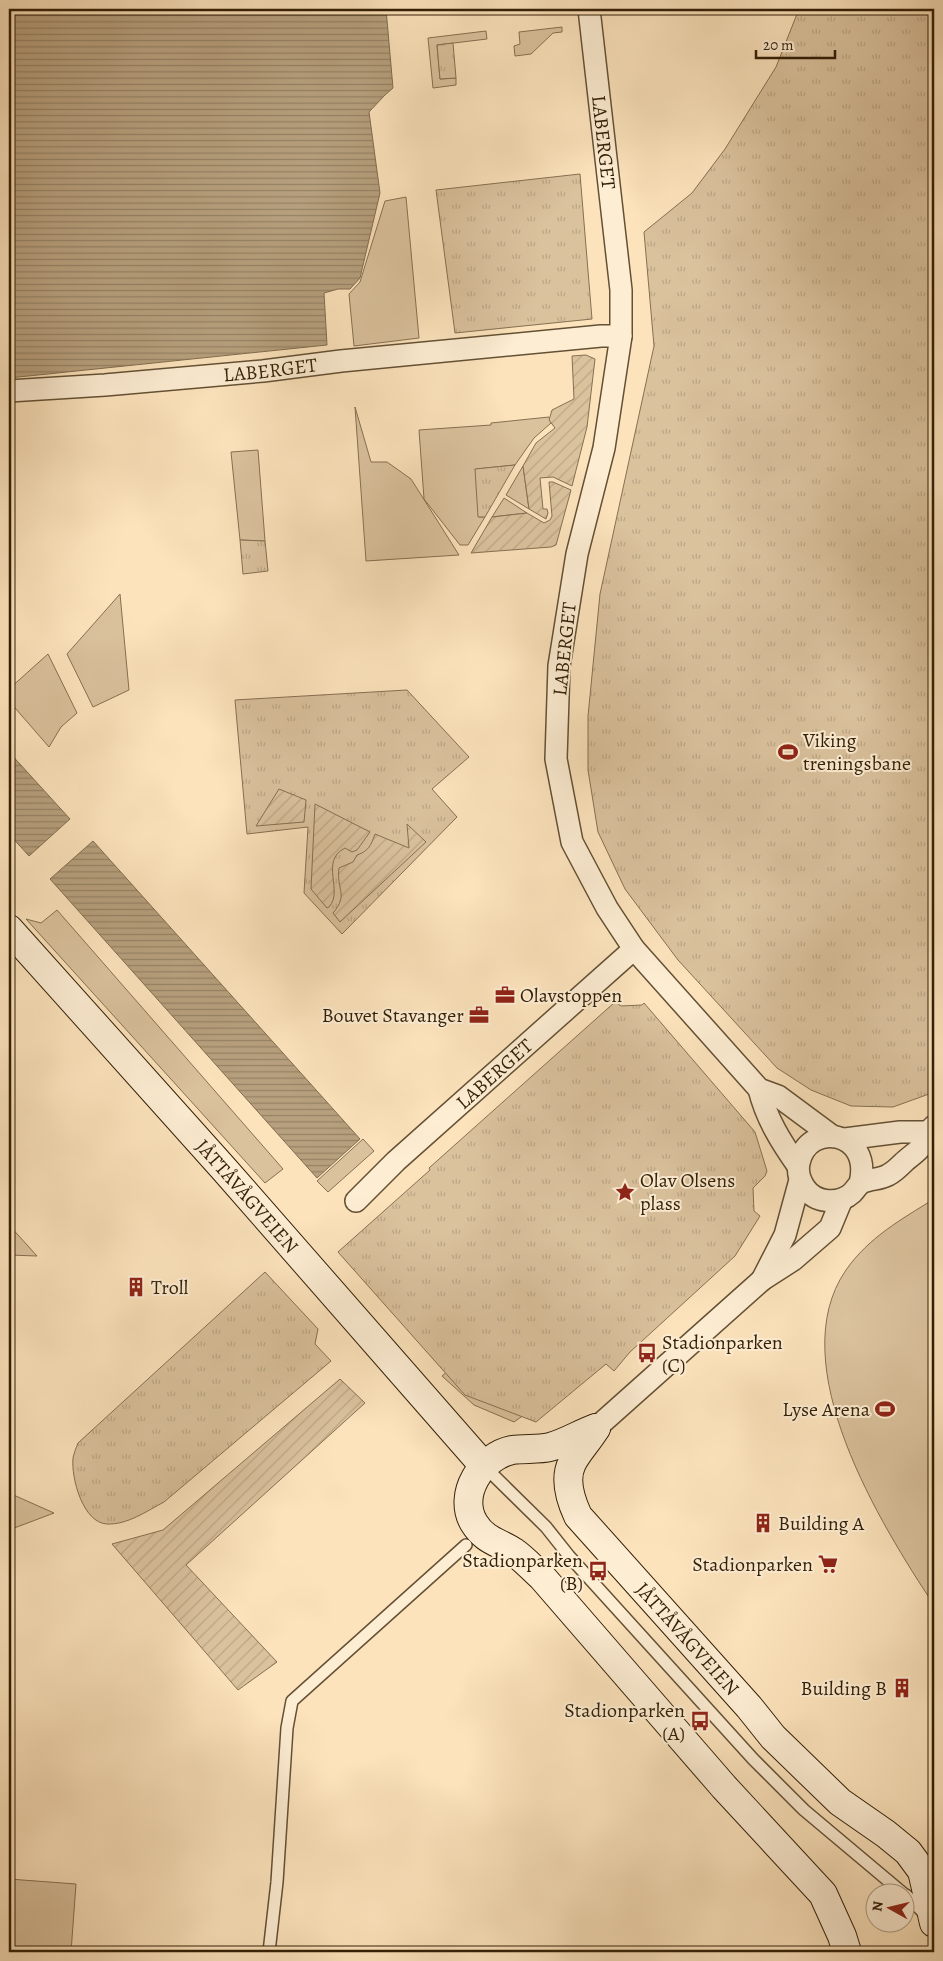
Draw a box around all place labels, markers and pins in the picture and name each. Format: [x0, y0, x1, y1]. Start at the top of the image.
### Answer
place label: Viking treningsbane [802, 727, 911, 777]
sports icon: Viking treningsbane [777, 741, 799, 763]
place label: Olavstoppen [520, 982, 622, 1009]
office icon: Olavstoppen [494, 984, 516, 1006]
place label: Bouvet Stavanger [322, 1002, 464, 1029]
office icon: Bouvet Stavanger [468, 1004, 490, 1026]
place label: Olav Olsens plass [640, 1167, 735, 1217]
place icon: Olav Olsens plass [614, 1181, 636, 1203]
place label: Troll [151, 1274, 189, 1301]
building icon: Troll [125, 1276, 147, 1298]
place label: Stadionparken (C) [662, 1329, 783, 1379]
bus stop icon: Stadionparken (C) [636, 1342, 658, 1364]
place label: Lyse Arena [782, 1396, 871, 1423]
sports icon: Lyse Arena [874, 1398, 896, 1420]
place label: Building A [778, 1510, 865, 1537]
building icon: Building A [752, 1512, 774, 1534]
place label: Stadionparken (B) [462, 1547, 583, 1597]
place label: Stadionparken [692, 1551, 813, 1578]
supermarket icon: Stadionparken [817, 1553, 839, 1575]
bus stop icon: Stadionparken (B) [587, 1560, 609, 1582]
place label: Building B [800, 1675, 887, 1702]
building icon: Building B [891, 1677, 913, 1699]
place label: Stadionparken (A) [564, 1697, 685, 1747]
bus stop icon: Stadionparken (A) [689, 1710, 711, 1732]

